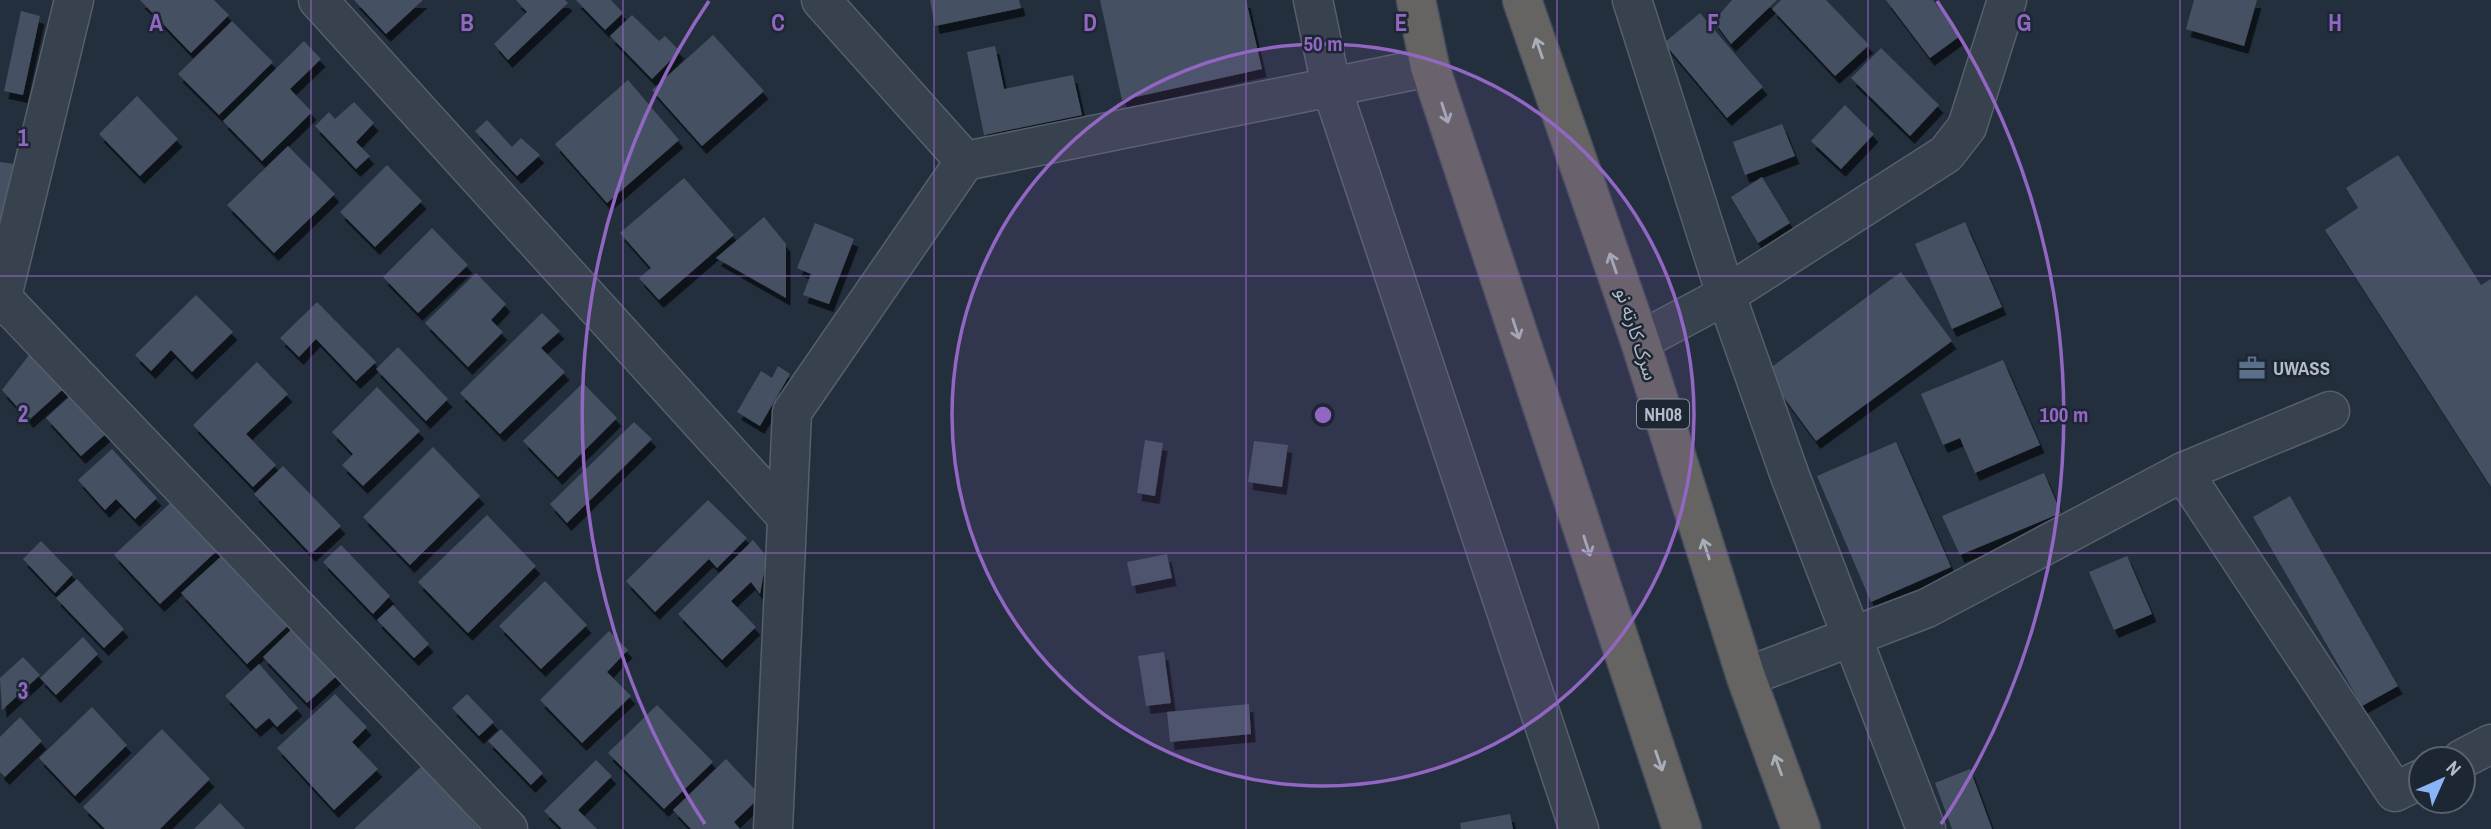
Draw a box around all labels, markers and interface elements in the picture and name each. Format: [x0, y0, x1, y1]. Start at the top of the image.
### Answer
text: A [149, 7, 163, 38]
text: B [460, 7, 474, 38]
text: C [771, 7, 785, 38]
text: D [1083, 7, 1097, 38]
text: E [1395, 7, 1407, 38]
text: F [1707, 7, 1719, 38]
text: G [2017, 7, 2031, 38]
text: H [2328, 7, 2342, 38]
text: 50 m [1303, 29, 1343, 58]
one-way arrow [1532, 37, 1544, 59]
one-way arrow [1440, 102, 1452, 124]
text: 1 [18, 122, 29, 153]
one-way arrow [1606, 252, 1618, 274]
street label: سرک کارته نو [1610, 284, 1664, 384]
one-way arrow [1511, 318, 1523, 340]
office icon: UWASS [2237, 353, 2267, 383]
place label: UWASS [2273, 355, 2330, 381]
text: 2 [18, 398, 28, 429]
road number: NH08 [1637, 400, 1689, 428]
text: 100 m [2040, 400, 2088, 429]
centre of rings [1311, 403, 1335, 427]
one-way arrow [1582, 534, 1594, 556]
one-way arrow [1698, 538, 1711, 560]
text: 3 [18, 675, 28, 706]
north arrow [2407, 745, 2477, 815]
one-way arrow [1654, 750, 1666, 772]
one-way arrow [1771, 754, 1783, 776]
text: N [2441, 755, 2467, 781]

